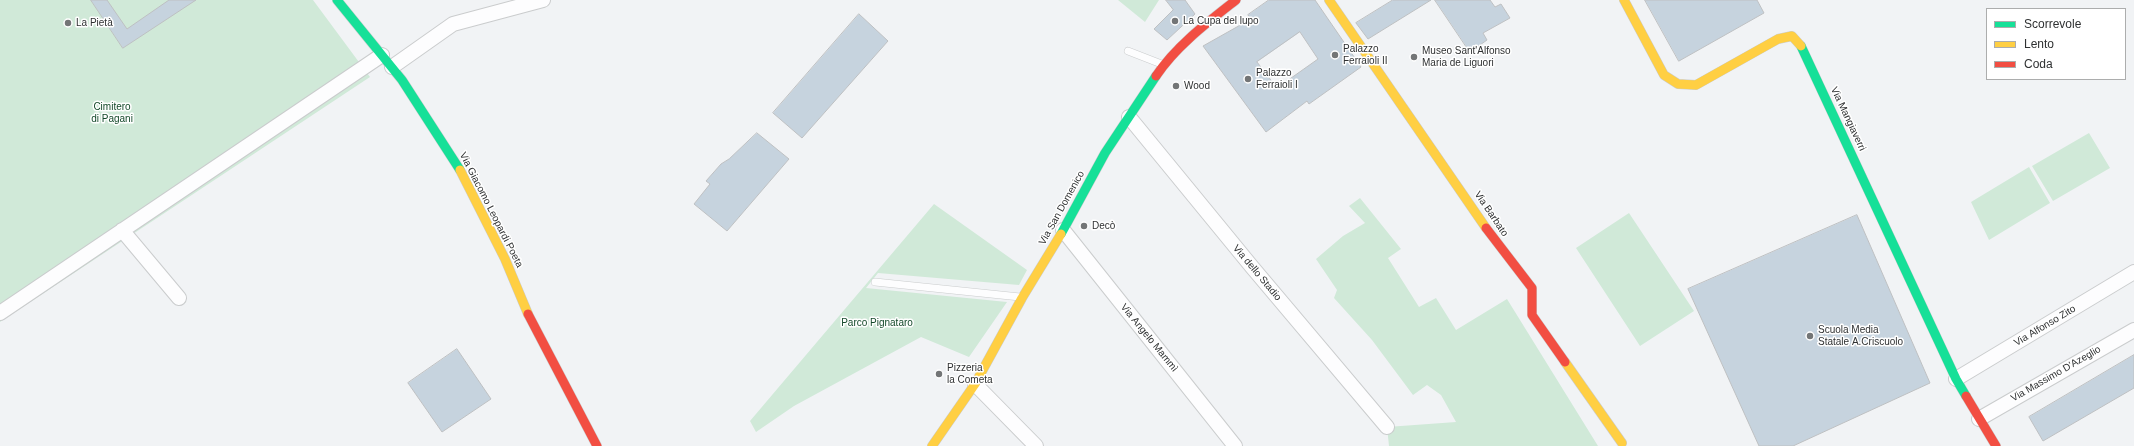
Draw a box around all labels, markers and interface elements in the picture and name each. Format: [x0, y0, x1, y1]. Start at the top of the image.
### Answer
legend [1986, 8, 2126, 80]
place label: La Cupa del lupo [1183, 15, 1259, 27]
marker: La Cupa del lupo [1170, 16, 1180, 26]
place label: La Pietà [76, 17, 113, 29]
text: Scorrevole [2024, 17, 2081, 31]
marker: La Pietà [63, 18, 73, 28]
text: Lento [2024, 37, 2054, 51]
place label: Palazzo Ferraioli II [1343, 43, 1387, 66]
place label: Museo Sant'Alfonso Maria de Liguori [1422, 45, 1511, 68]
marker: Palazzo Ferraioli II [1330, 50, 1340, 60]
marker: Museo Sant'Alfonso Maria de Liguori [1409, 52, 1419, 62]
text: Coda [2024, 57, 2053, 71]
place label: Palazzo Ferraioli I [1256, 67, 1298, 90]
marker: Palazzo Ferraioli I [1243, 74, 1253, 84]
place label: Wood [1184, 80, 1210, 92]
marker: Wood [1171, 81, 1181, 91]
street label: Via Mangiaverri [1828, 85, 1868, 153]
park label: Cimitero di Pagani [91, 101, 133, 124]
street label: Via Giacomo Leopardi Poeta [457, 150, 525, 270]
street label: Via San Domenico [1037, 169, 1087, 247]
street label: Via Barbato [1471, 189, 1511, 239]
place label: Decò [1092, 220, 1115, 232]
marker: Decò [1079, 221, 1089, 231]
street label: Via dello Stadio [1230, 243, 1284, 303]
street label: Via Angelo Mammì [1118, 301, 1180, 375]
street label: Via Alfonso Zito [2012, 303, 2078, 349]
park label: Parco Pignataro [841, 317, 913, 329]
place label: Scuola Media Statale A.Criscuolo [1818, 324, 1903, 348]
marker: Scuola Media Statale A.Criscuolo [1805, 331, 1815, 341]
street label: Via Massimo D'Azeglio [2009, 343, 2103, 405]
place label: Pizzeria la Cometa [947, 362, 993, 386]
marker: Pizzeria la Cometa [934, 369, 944, 379]

